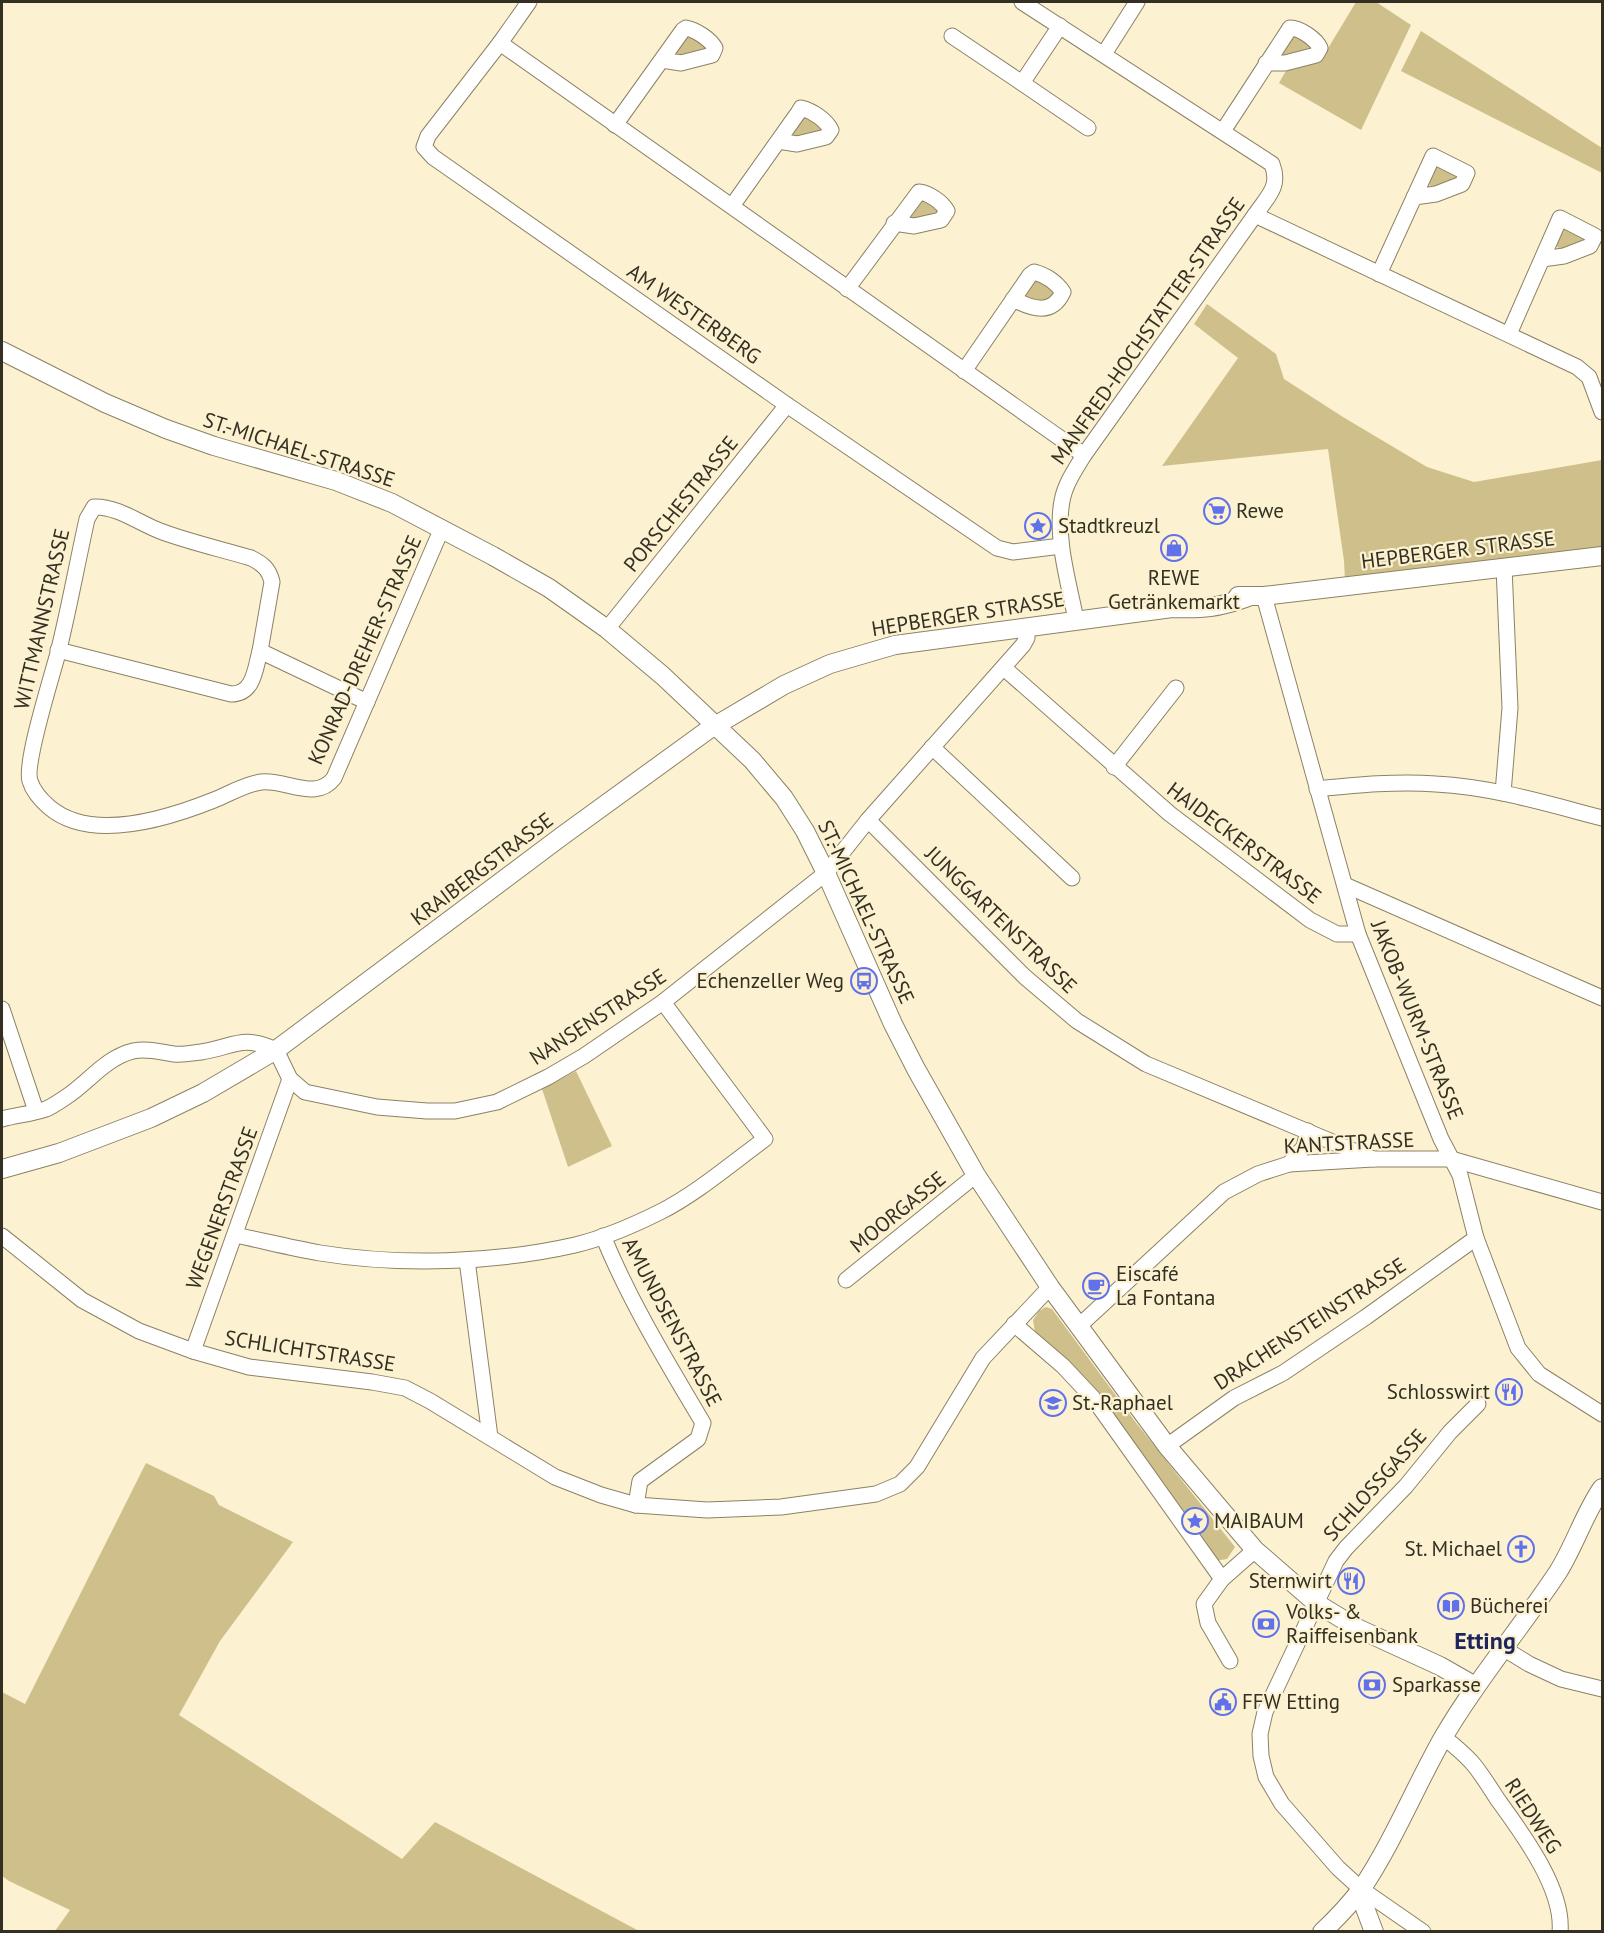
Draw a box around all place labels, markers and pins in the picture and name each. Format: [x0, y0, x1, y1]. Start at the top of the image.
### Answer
supermarket icon: Rewe [1202, 496, 1232, 526]
place label: Rewe [1236, 497, 1284, 524]
place icon: Stadtkreuzl [1023, 511, 1053, 541]
place label: Stadtkreuzl [1058, 512, 1160, 539]
shop icon: REWE Getränkemarkt [1159, 533, 1189, 563]
place label: REWE Getränkemarkt [1108, 564, 1240, 615]
bus stop icon: Echenzeller Weg [849, 966, 879, 996]
place label: Echenzeller Weg [696, 967, 844, 994]
place label: Eiscafé La Fontana [1116, 1260, 1216, 1311]
cafe icon: Eiscafé La Fontana [1081, 1271, 1111, 1301]
restaurant icon: Schlosswirt [1494, 1377, 1524, 1407]
place label: Schlosswirt [1387, 1378, 1490, 1405]
school or university icon: St.-Raphael [1038, 1388, 1068, 1418]
place label: St.-Raphael [1072, 1389, 1173, 1416]
place icon: MAIBAUM [1180, 1506, 1210, 1536]
place label: MAIBAUM [1214, 1507, 1304, 1534]
church icon: St. Michael [1506, 1534, 1536, 1564]
place label: St. Michael [1405, 1535, 1502, 1562]
restaurant icon: Sternwirt [1336, 1566, 1366, 1596]
place label: Sternwirt [1249, 1567, 1332, 1594]
library icon: Bücherei [1436, 1591, 1466, 1621]
place label: Bücherei [1470, 1592, 1549, 1619]
place label: Volks- & Raiffeisenbank [1285, 1598, 1418, 1649]
bank icon: Volks- & Raiffeisenbank [1251, 1609, 1281, 1639]
bank icon: Sparkasse [1357, 1670, 1387, 1700]
place label: Sparkasse [1392, 1671, 1481, 1698]
public building icon: FFW Etting [1208, 1687, 1238, 1717]
place label: FFW Etting [1242, 1688, 1340, 1715]

